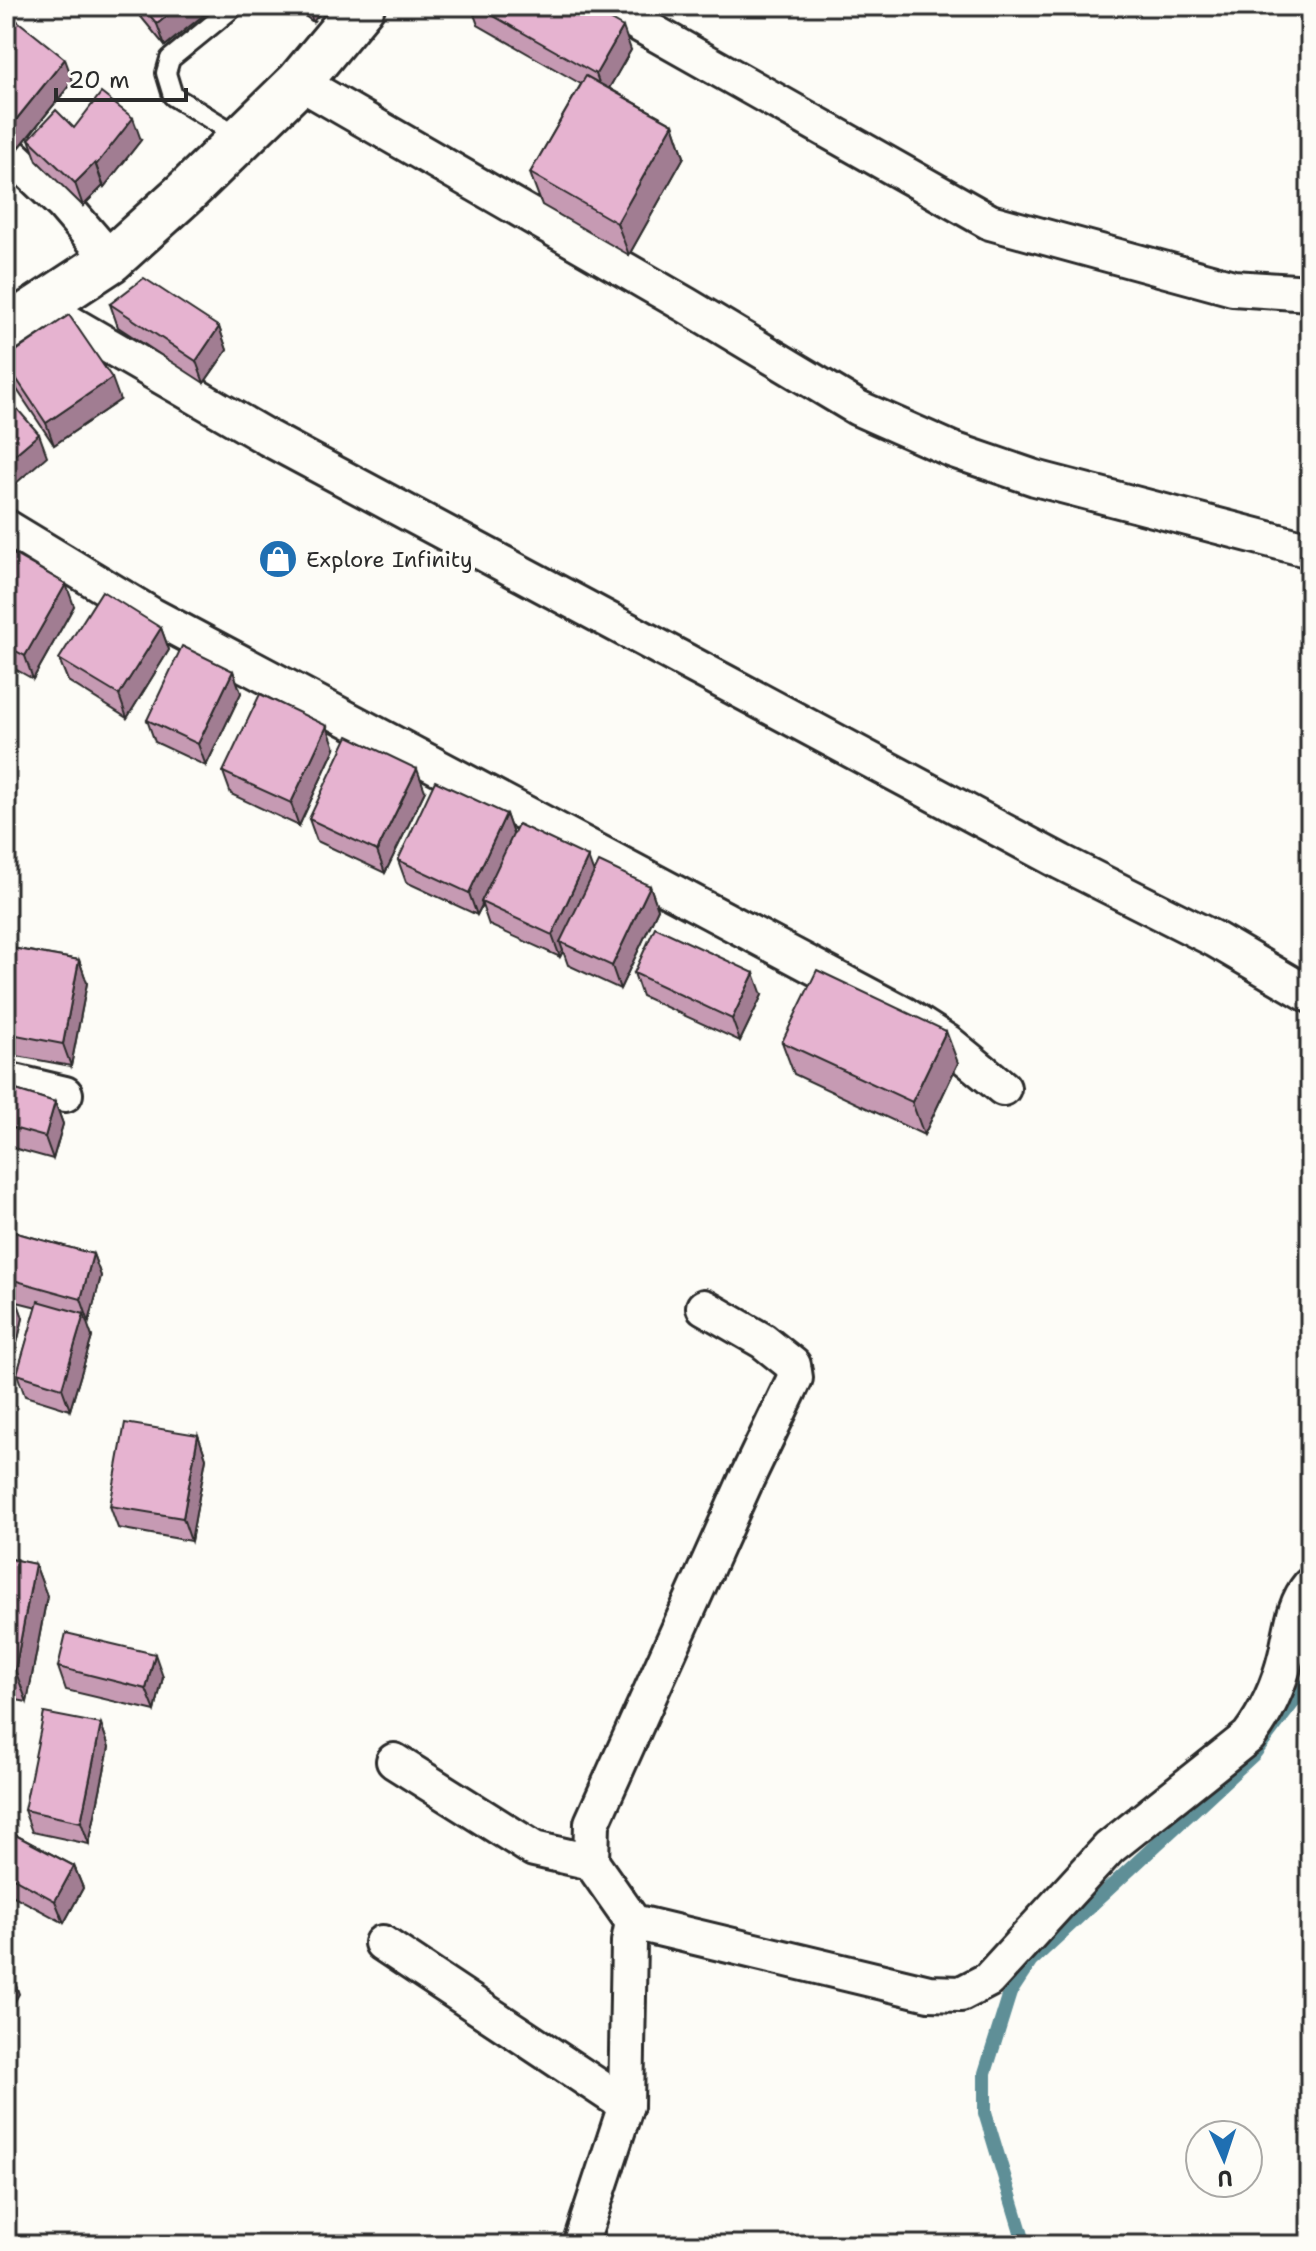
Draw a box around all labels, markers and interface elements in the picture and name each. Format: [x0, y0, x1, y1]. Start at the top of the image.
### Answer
scale bar [56, 52, 186, 102]
text: 20 m [68, 64, 130, 96]
shop icon: Explore Infinity [257, 538, 299, 580]
place label: Explore Infinity [306, 545, 473, 574]
north arrow [1184, 2119, 1264, 2199]
text: U [1217, 2164, 1233, 2193]

